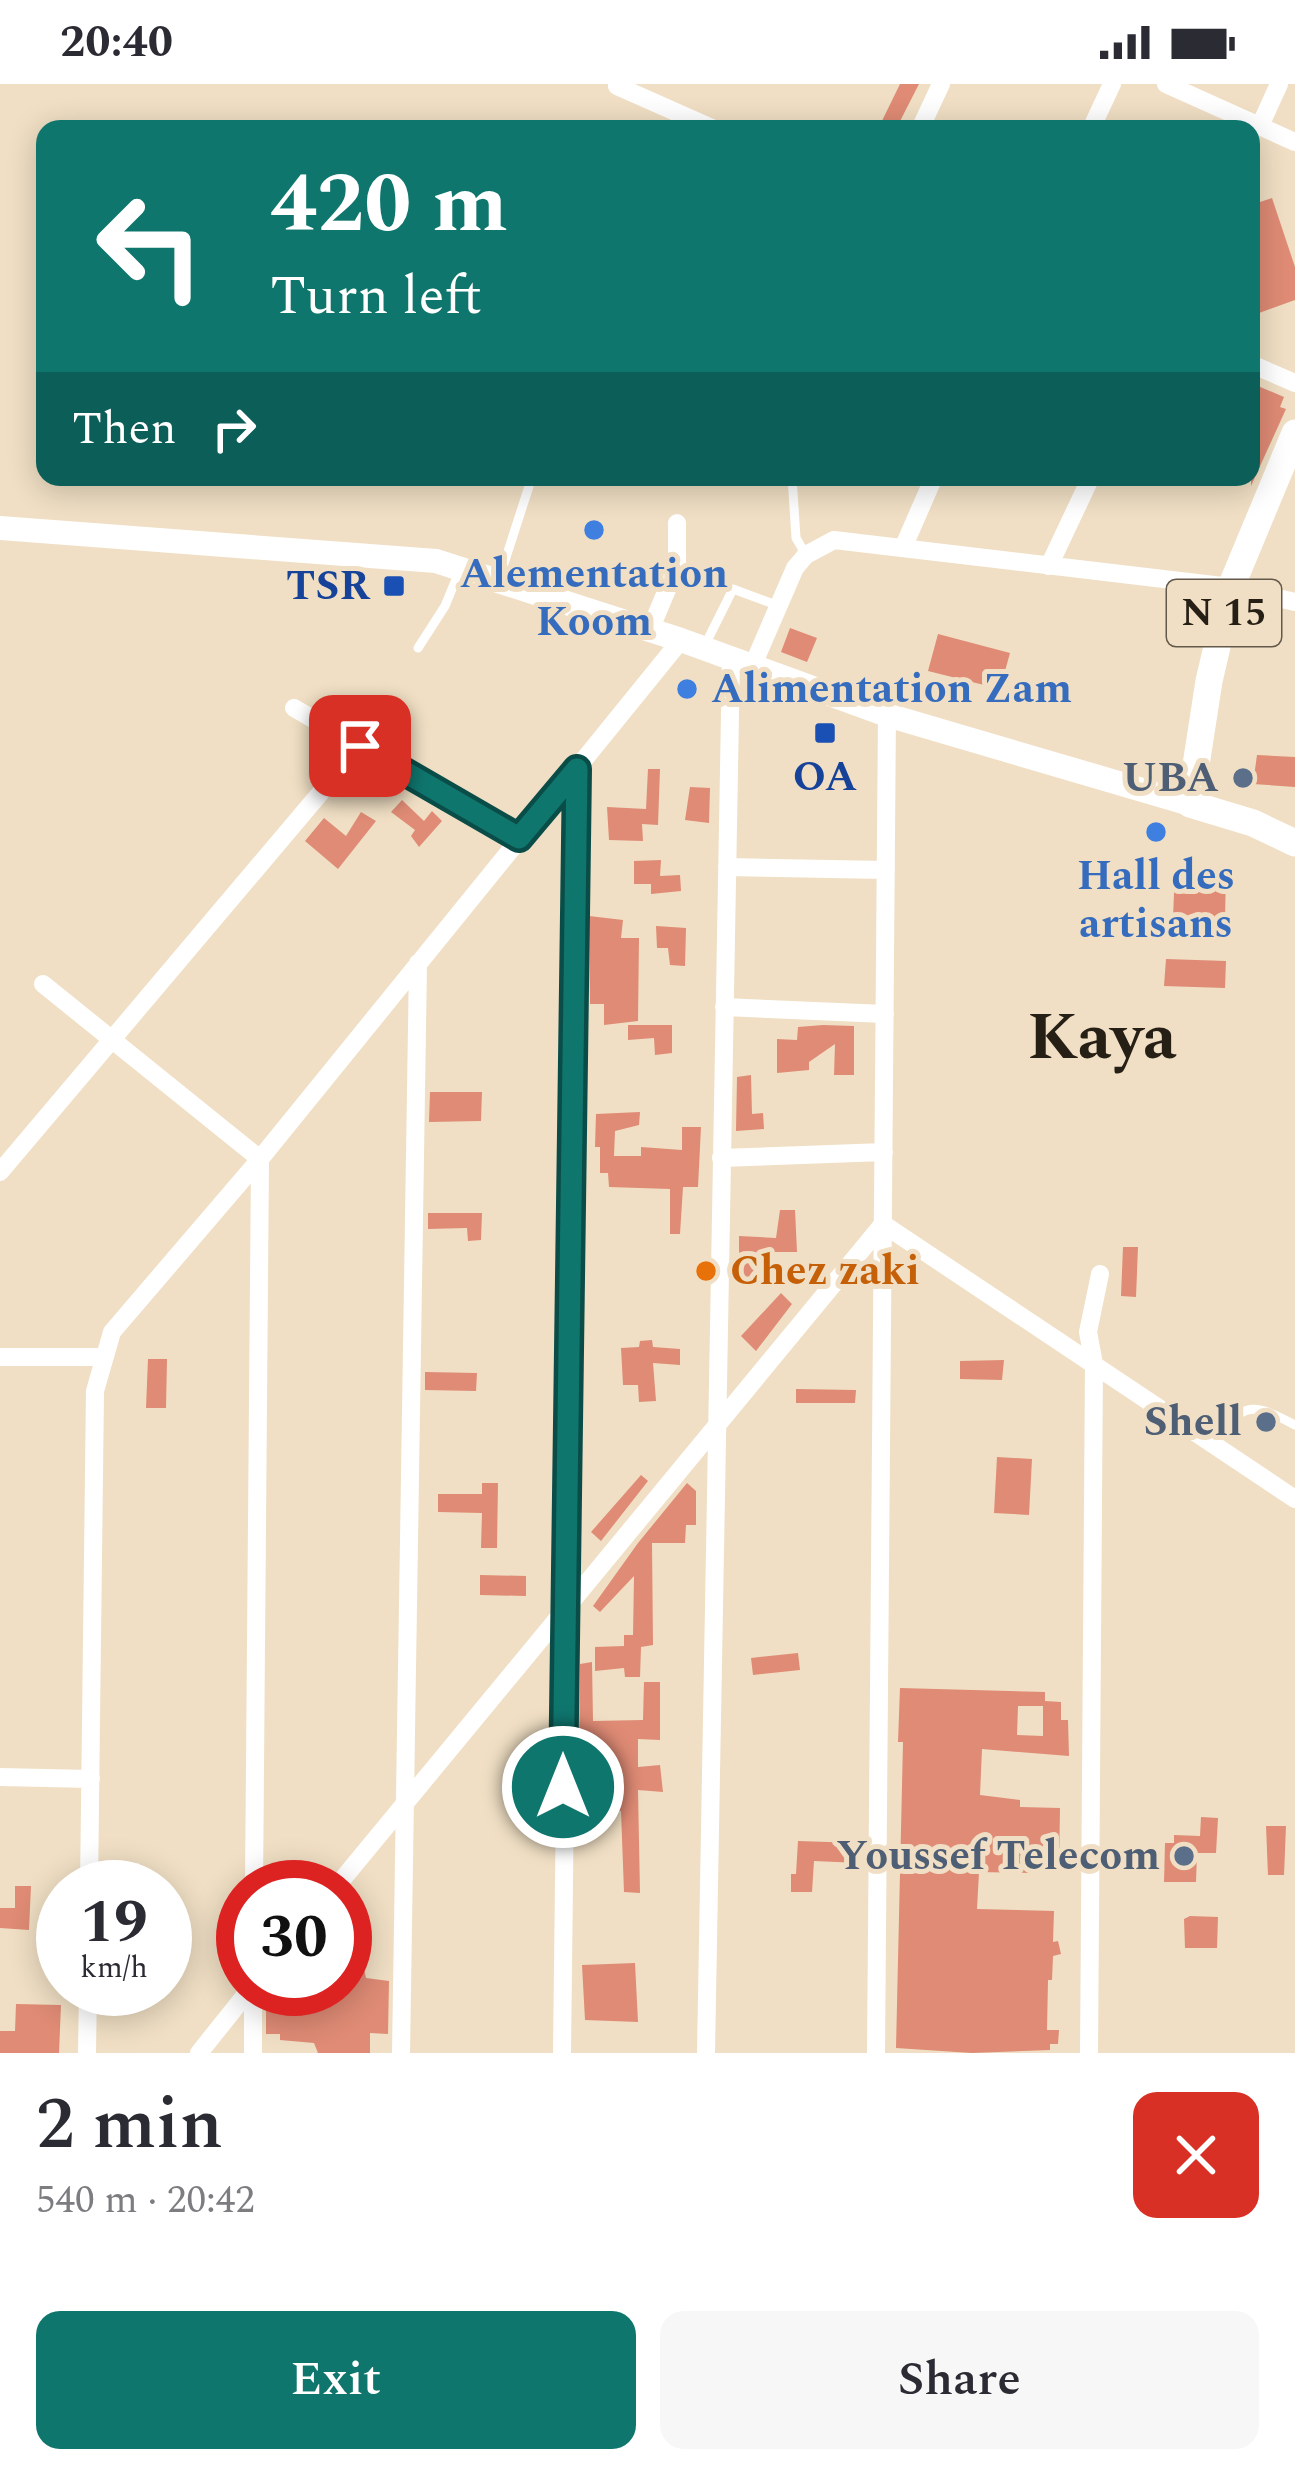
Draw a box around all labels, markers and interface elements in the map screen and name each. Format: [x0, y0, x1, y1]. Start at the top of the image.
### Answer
text: 20:40 [60, 8, 173, 77]
text: 420 m [270, 141, 508, 269]
icon: left [72, 168, 228, 324]
text: Turn left [270, 256, 482, 338]
text: Then [72, 395, 177, 464]
icon: right [201, 396, 267, 462]
marker: Alementation Koom [581, 517, 607, 543]
place label: Alementation Koom [460, 543, 728, 654]
place label: TSR [286, 555, 370, 618]
marker: TSR [381, 573, 407, 599]
road number: N 15 [1167, 580, 1281, 646]
place label: Alimentation Zam [711, 658, 1072, 721]
marker: Alimentation Zam [674, 676, 700, 702]
pin [309, 695, 411, 797]
icon: arrive [327, 713, 393, 779]
marker: OA [812, 720, 838, 746]
place label: OA [793, 746, 857, 809]
place label: UBA [1122, 747, 1219, 810]
marker: UBA [1230, 765, 1256, 791]
marker: Hall des artisans [1143, 819, 1169, 845]
place label: Hall des artisans [1077, 845, 1235, 956]
district label: Kaya [1027, 988, 1177, 1089]
place label: Chez zaki [730, 1240, 920, 1303]
marker: Chez zaki [693, 1258, 719, 1284]
place label: Shell [1144, 1391, 1242, 1454]
marker: Shell [1253, 1409, 1279, 1435]
position arrow [500, 1724, 626, 1850]
place label: Youssef Telecom [836, 1825, 1160, 1888]
marker: Youssef Telecom [1171, 1843, 1197, 1869]
speed limit sign: 30 [216, 1860, 372, 2016]
text: 19 [80, 1877, 148, 1969]
text: km/h [80, 1945, 148, 1991]
text: 2 min [36, 2071, 223, 2180]
button: close [1133, 2092, 1259, 2218]
text: 540 m · 20:42 [36, 2171, 255, 2230]
button: Exit [36, 2311, 636, 2449]
button: Share [660, 2311, 1259, 2449]

